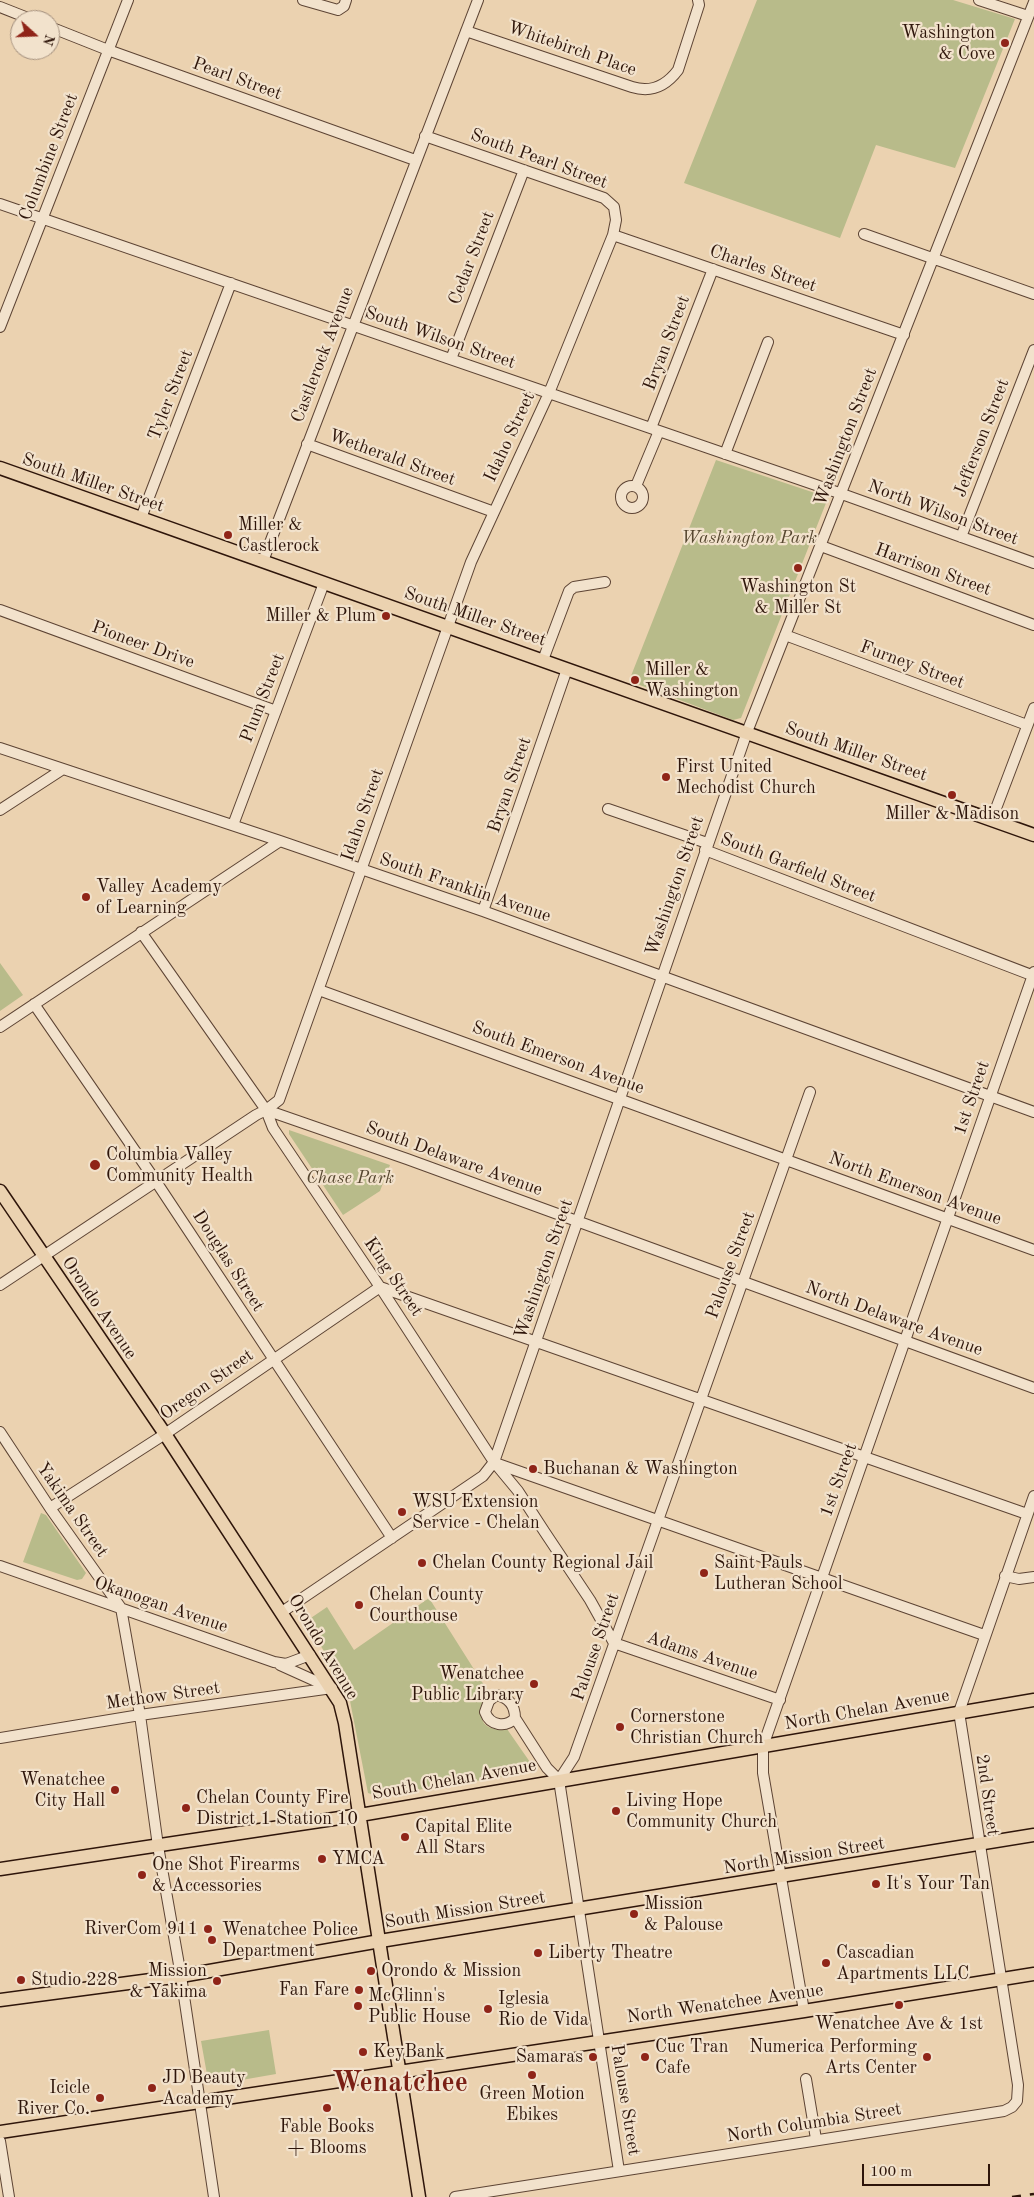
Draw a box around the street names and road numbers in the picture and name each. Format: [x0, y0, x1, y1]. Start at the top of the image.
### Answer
street label: Whitebirch Place [505, 17, 639, 81]
street label: Pearl Street [189, 53, 285, 105]
street label: Columbine Street [15, 90, 83, 224]
street label: South Pearl Street [468, 124, 610, 194]
street label: Cedar Street [444, 208, 500, 308]
street label: Charles Street [707, 241, 819, 297]
street label: Castlerock Avenue [287, 284, 359, 426]
street label: Bryan Street [639, 292, 695, 394]
street label: South Wilson Street [362, 302, 518, 374]
street label: Tyler Street [144, 346, 198, 444]
street label: Washington Street [810, 365, 882, 509]
street label: Jefferson Street [950, 376, 1014, 500]
street label: Idaho Street [480, 389, 540, 485]
street label: Wetherald Street [326, 425, 458, 491]
street label: South Miller Street [19, 449, 167, 517]
street label: North Wilson Street [865, 476, 1021, 550]
street label: Harrison Street [872, 539, 994, 601]
street label: South Miller Street [401, 583, 549, 651]
street label: Pioneer Drive [89, 616, 197, 674]
street label: Furney Street [857, 636, 967, 694]
street label: Plum Street [236, 650, 290, 746]
street label: South Miller Street [782, 718, 930, 786]
street label: Bryan Street [483, 734, 537, 836]
street label: Idaho Street [337, 766, 389, 864]
street label: Washington Street [641, 813, 709, 959]
street label: South Garfield Street [717, 828, 879, 908]
street label: South Franklin Avenue [376, 848, 554, 928]
street label: South Emerson Avenue [469, 1017, 647, 1099]
street label: 1st Street [949, 1058, 995, 1138]
street label: South Delaware Avenue [363, 1117, 545, 1201]
street label: North Emerson Avenue [826, 1148, 1004, 1230]
street label: Washington Street [510, 1196, 578, 1342]
street label: Douglas Street [187, 1206, 269, 1316]
street label: Palouse Street [702, 1208, 760, 1322]
street label: King Street [359, 1233, 427, 1321]
street label: Orondo Avenue [57, 1253, 141, 1363]
street label: North Delaware Avenue [802, 1277, 986, 1361]
street label: Oregon Street [156, 1345, 258, 1425]
street label: 1st Street [816, 1440, 862, 1520]
street label: Yakima Street [31, 1458, 113, 1562]
street label: Okanogan Avenue [91, 1572, 231, 1638]
street label: Orondo Avenue [283, 1590, 363, 1704]
street label: Palouse Street [567, 1590, 625, 1704]
street label: Adams Avenue [643, 1627, 761, 1685]
street label: Methow Street [105, 1677, 221, 1715]
street label: North Chelan Avenue [783, 1685, 951, 1735]
street label: 2nd Street [971, 1753, 1003, 1837]
street label: South Chelan Avenue [370, 1755, 538, 1805]
street label: North Mission Street [722, 1833, 886, 1879]
street label: South Mission Street [383, 1887, 547, 1933]
street label: North Wenatchee Avenue [625, 1979, 825, 2029]
street label: Palouse Street [606, 2043, 644, 2157]
street label: North Columbia Street [725, 2099, 903, 2147]

